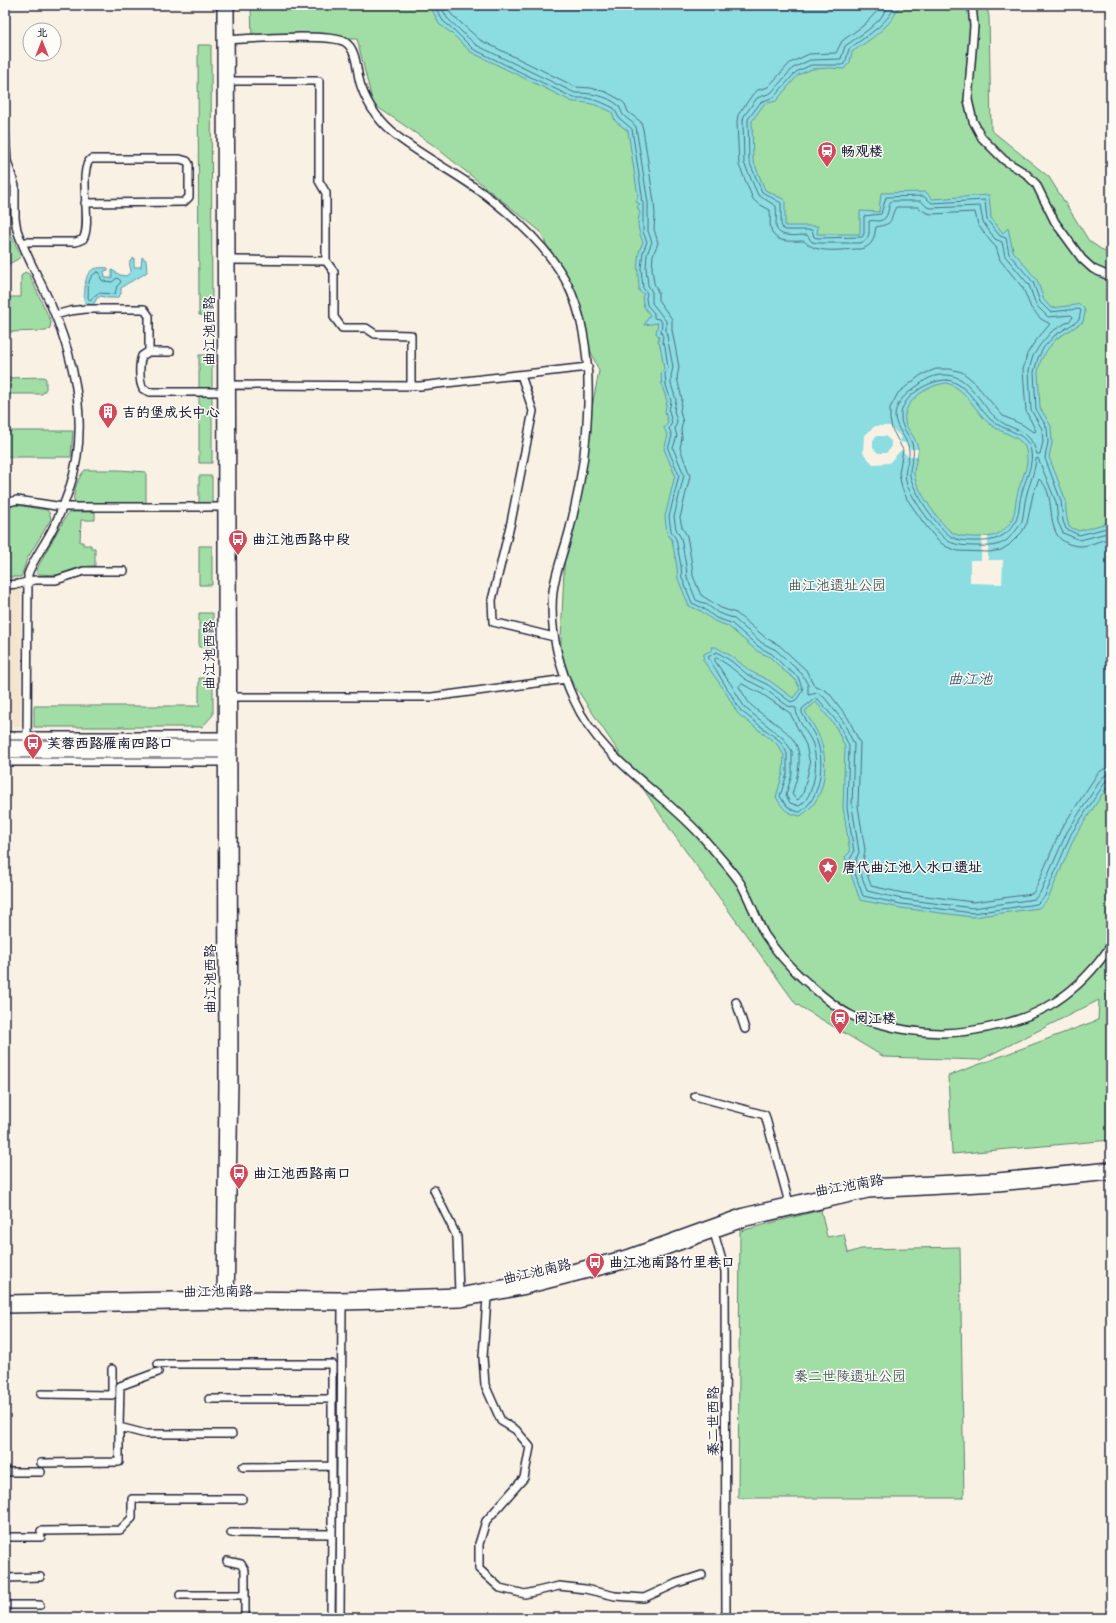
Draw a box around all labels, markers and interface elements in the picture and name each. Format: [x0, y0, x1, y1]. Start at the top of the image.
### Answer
north arrow [22, 22, 62, 62]
text: 北 [37, 25, 48, 40]
station icon: 畅观楼 [816, 140, 838, 168]
place label: 畅观楼 [841, 142, 883, 160]
street label: 曲江池西路 [200, 296, 218, 366]
building icon: 吉的堡成长中心 [97, 401, 119, 429]
place label: 吉的堡成长中心 [122, 403, 220, 421]
bus stop icon: 曲江池西路中段 [227, 528, 249, 556]
place label: 曲江池西路中段 [252, 530, 350, 548]
park label: 曲江池遗址公园 [788, 576, 886, 594]
street label: 曲江池西路 [200, 620, 218, 690]
water label: 曲江池 [947, 669, 993, 689]
bus stop icon: 芙蓉西路雁南四路口 [22, 732, 44, 760]
place label: 芙蓉西路雁南四路口 [47, 734, 173, 752]
place icon: 唐代曲江池入水口遗址 [817, 856, 839, 884]
place label: 唐代曲江池入水口遗址 [842, 858, 982, 876]
street label: 曲江池西路 [201, 944, 219, 1014]
station icon: 阅江楼 [829, 1007, 851, 1035]
place label: 阅江楼 [854, 1009, 896, 1027]
bus stop icon: 曲江池西路南口 [228, 1162, 250, 1190]
place label: 曲江池西路南口 [253, 1164, 351, 1182]
street label: 曲江池南路 [813, 1170, 885, 1200]
bus stop icon: 曲江池南路竹里巷口 [584, 1251, 606, 1279]
place label: 曲江池南路竹里巷口 [609, 1253, 735, 1271]
street label: 曲江池南路 [501, 1254, 573, 1288]
street label: 曲江池南路 [183, 1281, 253, 1301]
park label: 秦二世陵遗址公园 [794, 1367, 906, 1385]
street label: 秦二世西路 [704, 1386, 722, 1456]

